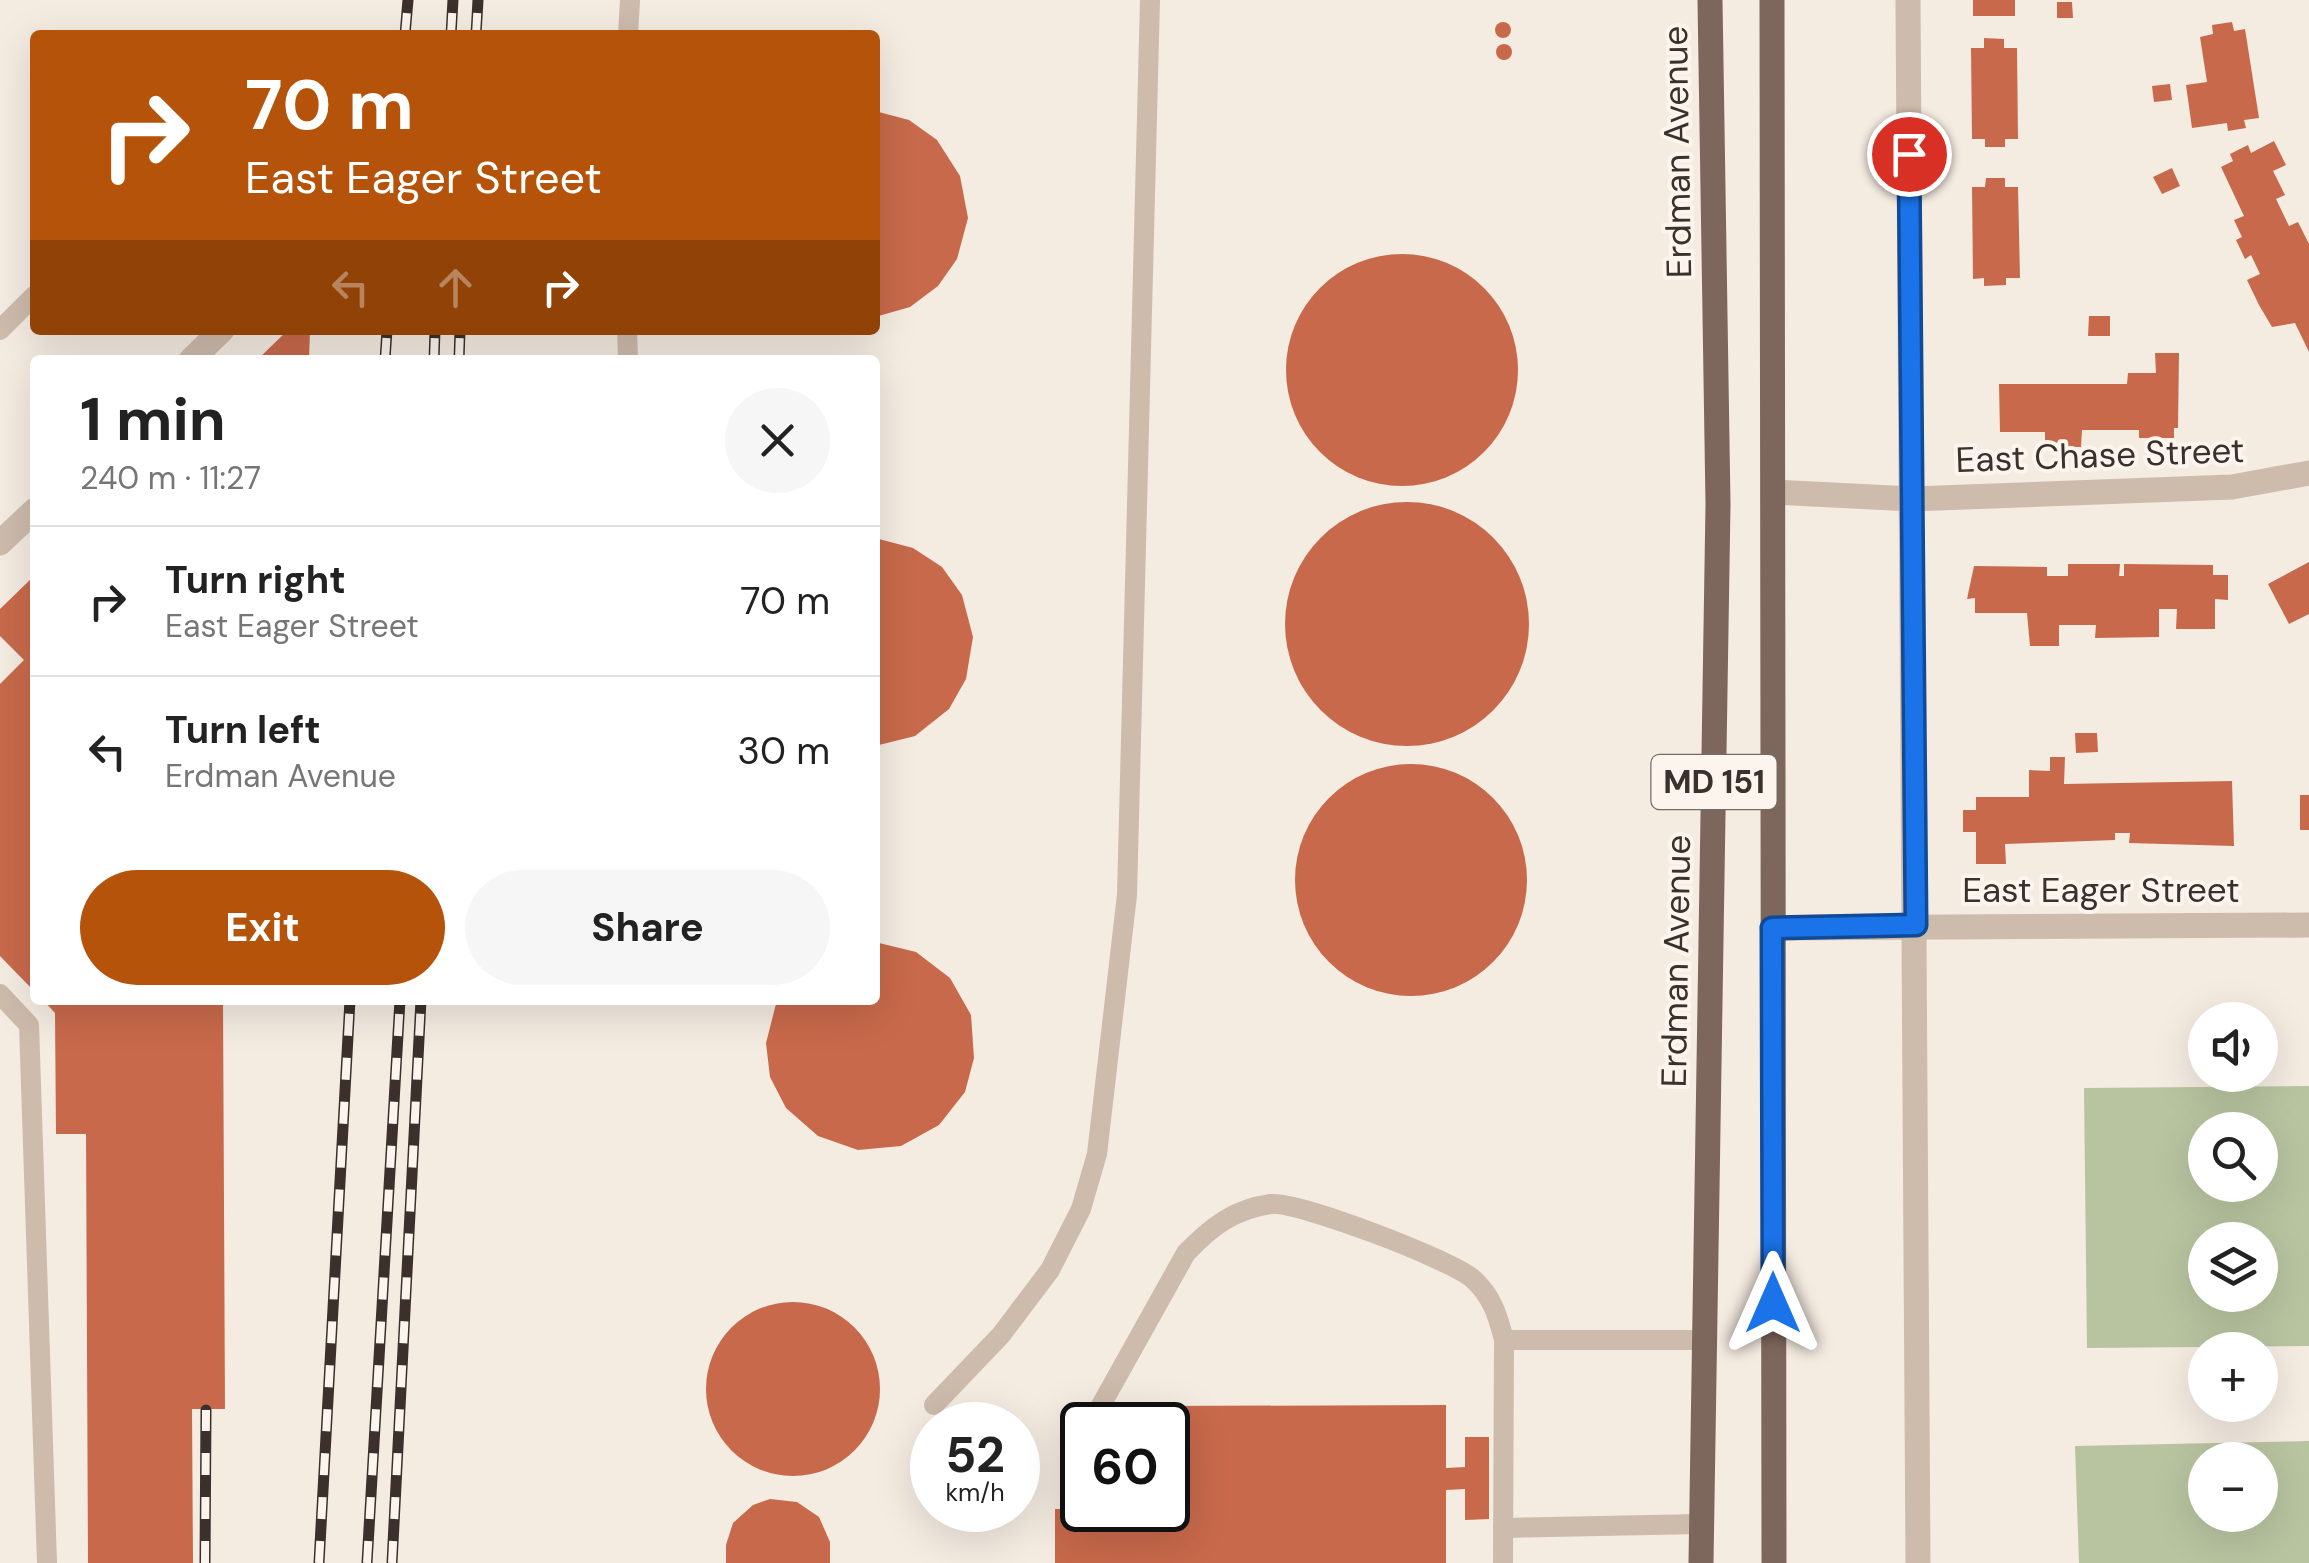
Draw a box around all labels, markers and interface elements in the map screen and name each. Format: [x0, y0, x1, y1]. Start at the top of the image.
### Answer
street label: Erdman Avenue [1652, 25, 1702, 279]
text: 70 m [245, 60, 414, 151]
icon: right [80, 70, 210, 200]
pin [1867, 112, 1952, 197]
icon: arrive [1882, 127, 1937, 182]
text: East Eager Street [245, 148, 602, 207]
icon: left [323, 260, 378, 315]
icon: ahead [428, 260, 483, 315]
icon: right [533, 260, 588, 315]
text: 1 min [80, 380, 226, 459]
button: close [725, 388, 830, 493]
street label: East Chase Street [1955, 427, 2245, 483]
text: 240 m · 11:27 [80, 457, 261, 499]
text: Turn right [165, 555, 346, 605]
icon: right [80, 574, 135, 629]
text: 70 m [740, 576, 830, 626]
text: East Eager Street [165, 605, 419, 647]
text: Turn left [165, 705, 321, 755]
icon: left [80, 724, 135, 779]
text: 30 m [738, 726, 830, 776]
text: Erdman Avenue [165, 755, 396, 797]
road number: MD 151 [1652, 755, 1776, 809]
street label: Erdman Avenue [1651, 834, 1701, 1088]
street label: East Eager Street [1962, 867, 2240, 913]
button: Exit [80, 870, 445, 985]
button: Share [465, 870, 830, 985]
map controls [2188, 1002, 2278, 1532]
button: sound [2188, 1002, 2278, 1092]
button: search [2188, 1112, 2278, 1202]
button: layers [2188, 1222, 2278, 1312]
position arrow [1721, 1251, 1825, 1355]
button: + [2188, 1332, 2278, 1422]
speed limit sign: 60 [1060, 1402, 1190, 1532]
text: 52 [945, 1422, 1005, 1488]
button: − [2188, 1442, 2278, 1532]
text: km/h [945, 1476, 1005, 1509]

